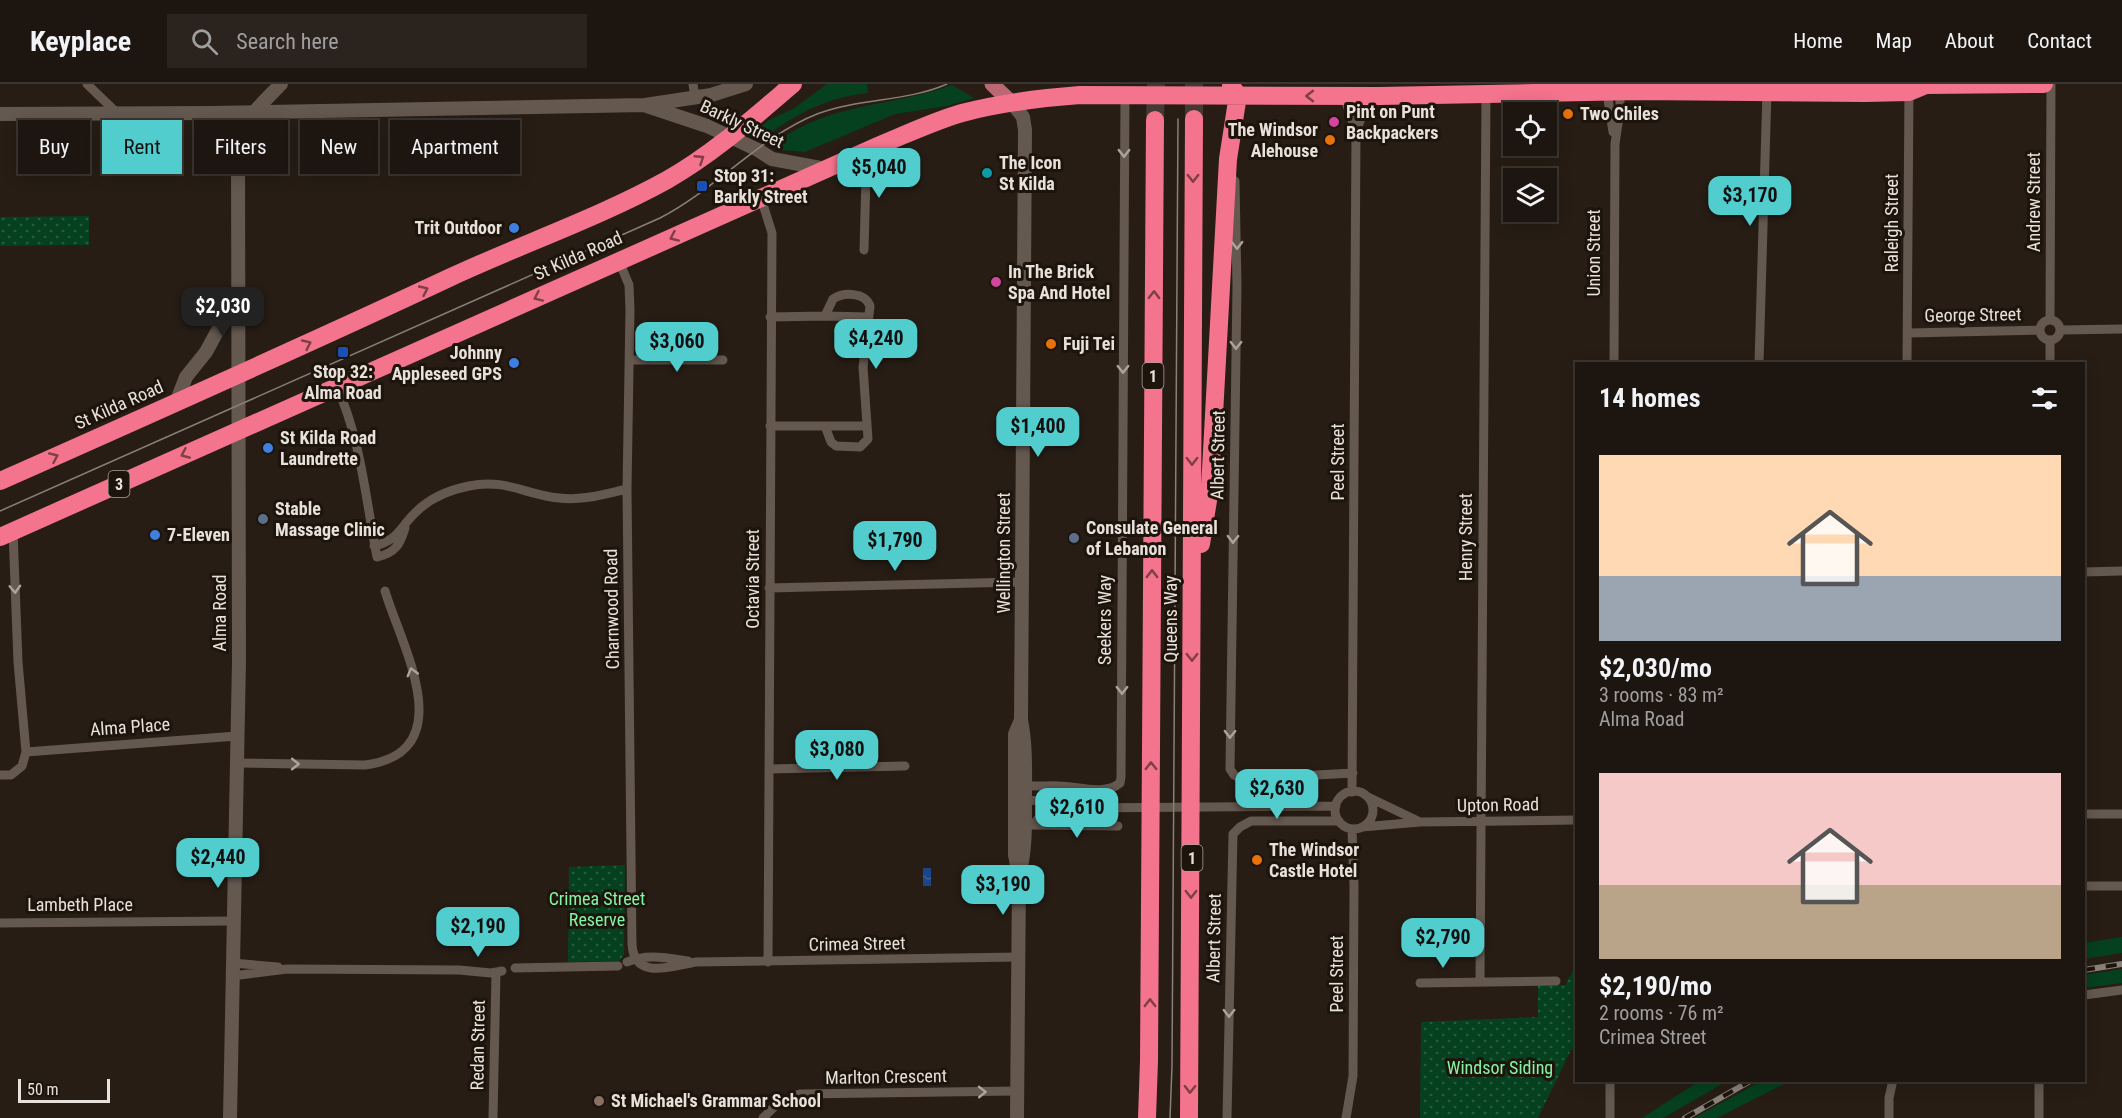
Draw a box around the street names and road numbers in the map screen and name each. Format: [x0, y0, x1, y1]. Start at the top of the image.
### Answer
street label: Barkly Street [697, 95, 787, 152]
street label: Andrew Street [2023, 152, 2044, 252]
street label: Raleigh Street [1881, 174, 1902, 272]
street label: Union Street [1583, 209, 1604, 297]
street label: St Kilda Road [530, 227, 625, 284]
street label: George Street [1924, 303, 2022, 326]
road number: 1 [1142, 363, 1164, 389]
street label: St Kilda Road [71, 376, 166, 433]
street label: Albert Street [1206, 410, 1229, 500]
street label: Peel Street [1327, 423, 1348, 501]
road number: 3 [108, 471, 130, 497]
street label: Wellington Street [993, 492, 1014, 614]
street label: Henry Street [1455, 493, 1476, 581]
street label: Octavia Street [742, 529, 763, 629]
street label: Charnwood Road [600, 548, 623, 670]
street label: Alma Road [209, 575, 230, 651]
street label: Seekers Way [1094, 575, 1115, 665]
street label: Queens Way [1160, 575, 1181, 662]
street label: Alma Place [89, 713, 171, 740]
street label: Upton Road [1457, 793, 1539, 816]
road number: 1 [1182, 845, 1202, 871]
street label: Albert Street [1202, 893, 1225, 983]
street label: Lambeth Place [27, 894, 133, 915]
street label: Crimea Street [808, 932, 906, 955]
street label: Peel Street [1326, 935, 1347, 1013]
street label: Redan Street [466, 1000, 489, 1090]
street label: Marlton Crescent [825, 1065, 947, 1088]

